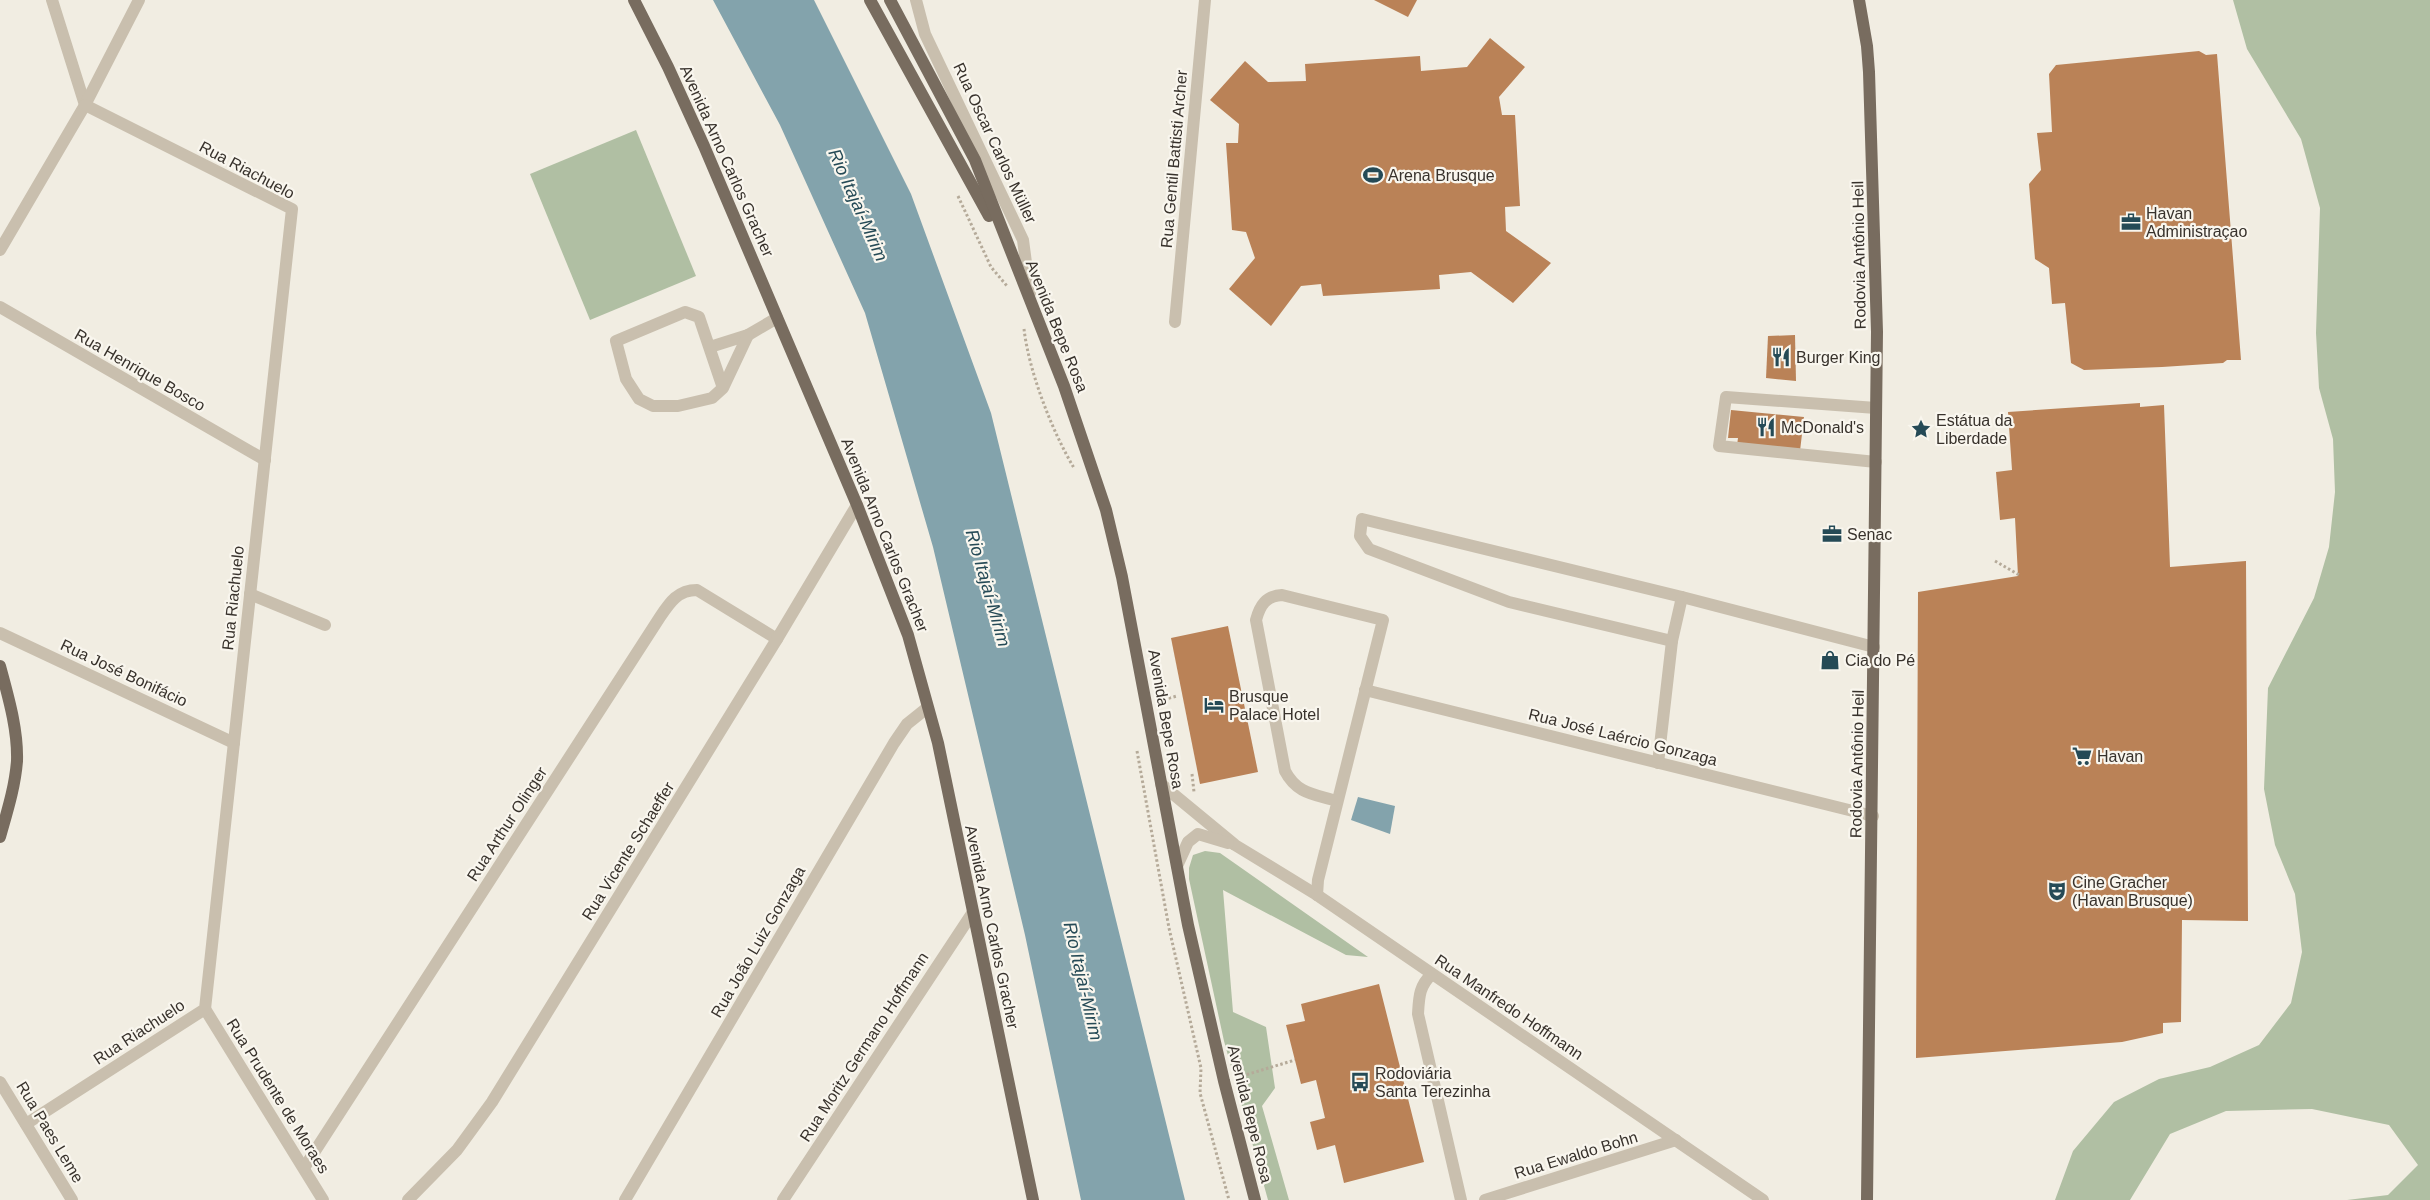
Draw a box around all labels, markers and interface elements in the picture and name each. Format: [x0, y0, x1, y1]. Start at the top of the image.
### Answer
street label: Rua Oscar Carlos Müller [950, 60, 1040, 227]
street label: Avenida Arno Carlos Gracher [677, 63, 777, 260]
street label: Rua Gentil Battisti Archer [1158, 69, 1190, 249]
street label: Rua Riachuelo [197, 138, 297, 202]
water label: Rio Itajaí-Mirim [824, 146, 892, 264]
sports icon: Arena Brusque [1362, 164, 1384, 186]
place label: Arena Brusque [1388, 167, 1495, 184]
street label: Rodovia Antônio Heil [1849, 181, 1869, 329]
place label: Havan Administraçao [2146, 205, 2247, 240]
office icon: Havan Administraçao [2120, 211, 2142, 233]
street label: Avenida Bepe Rosa [1023, 257, 1091, 395]
street label: Rua Henrique Bosco [72, 326, 208, 414]
restaurant icon: Burger King [1770, 346, 1792, 368]
place label: Burger King [1796, 349, 1881, 366]
place label: Estátua da Liberdade [1936, 412, 2013, 447]
restaurant icon: McDonald's [1755, 416, 1777, 438]
place icon: Estátua da Liberdade [1910, 418, 1932, 440]
place label: McDonald's [1781, 419, 1864, 436]
street label: Avenida Arno Carlos Gracher [838, 435, 932, 635]
office icon: Senac [1821, 523, 1843, 545]
place label: Senac [1847, 526, 1892, 543]
water label: Rio Itajaí-Mirim [962, 527, 1014, 649]
street label: Rua Riachuelo [219, 545, 247, 651]
street label: Rua José Bonifácio [58, 636, 190, 710]
street label: Avenida Bepe Rosa [1145, 648, 1187, 790]
shop icon: Cia do Pé [1819, 649, 1841, 671]
place label: Cia do Pé [1845, 652, 1915, 669]
place label: Brusque Palace Hotel [1229, 688, 1320, 723]
street label: Rodovia Antônio Heil [1847, 690, 1867, 838]
hotel icon: Brusque Palace Hotel [1203, 694, 1225, 716]
street label: Rua José Laércio Gonzaga [1527, 705, 1719, 769]
supermarket icon: Havan [2071, 745, 2093, 767]
place label: Havan [2097, 748, 2143, 765]
street label: Rua Arthur Olinger [464, 763, 551, 884]
street label: Rua Vicente Schaeffer [579, 778, 678, 923]
street label: Avenida Arno Carlos Gracher [962, 824, 1022, 1031]
street label: Rua João Luiz Gonzaga [708, 863, 808, 1021]
place label: Cine Gracher (Havan Brusque) [2072, 874, 2193, 909]
theatre icon: Cine Gracher (Havan Brusque) [2046, 880, 2068, 902]
water label: Rio Itajaí-Mirim [1060, 920, 1106, 1042]
street label: Rua Moritz Germano Hoffmann [796, 949, 932, 1145]
street label: Rua Manfredo Hoffmann [1432, 951, 1586, 1063]
street label: Rua Riachuelo [90, 996, 188, 1068]
street label: Rua Prudente de Moraes [223, 1016, 333, 1176]
street label: Avenida Bepe Rosa [1225, 1043, 1275, 1185]
place label: Rodoviária Santa Terezinha [1375, 1065, 1490, 1100]
bus stop icon: Rodoviária Santa Terezinha [1349, 1071, 1371, 1093]
street label: Rua Paes Leme [13, 1078, 87, 1186]
street label: Rua Ewaldo Bohn [1512, 1128, 1640, 1182]

